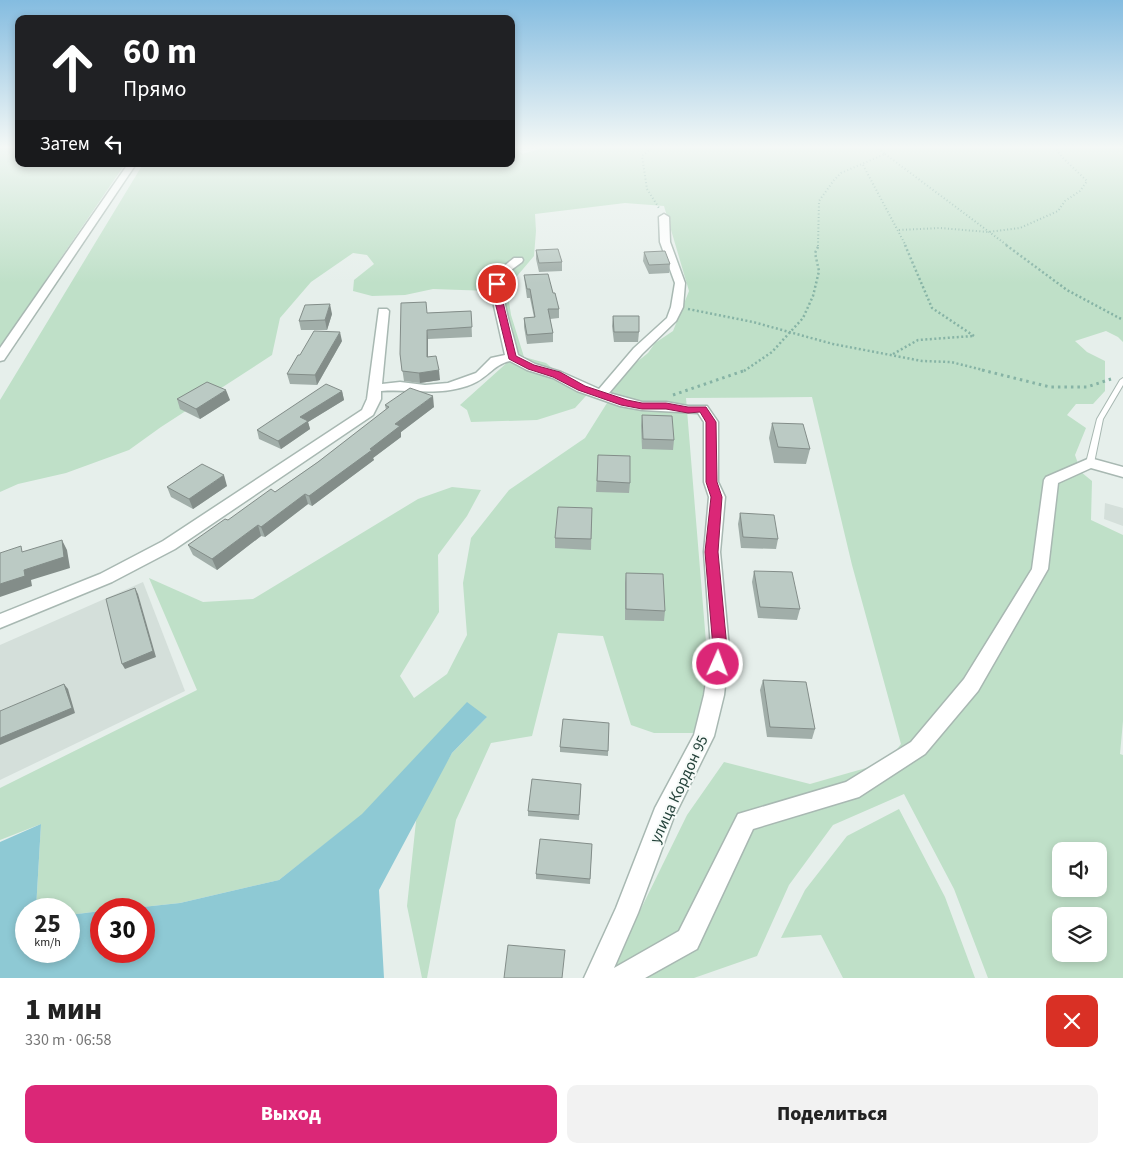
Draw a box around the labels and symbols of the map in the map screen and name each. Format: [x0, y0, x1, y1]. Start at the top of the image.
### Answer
pin [476, 263, 518, 305]
position arrow [691, 637, 743, 689]
street label: улица Кордон 95 [644, 732, 714, 847]
speed limit sign: 30 [90, 898, 155, 963]

